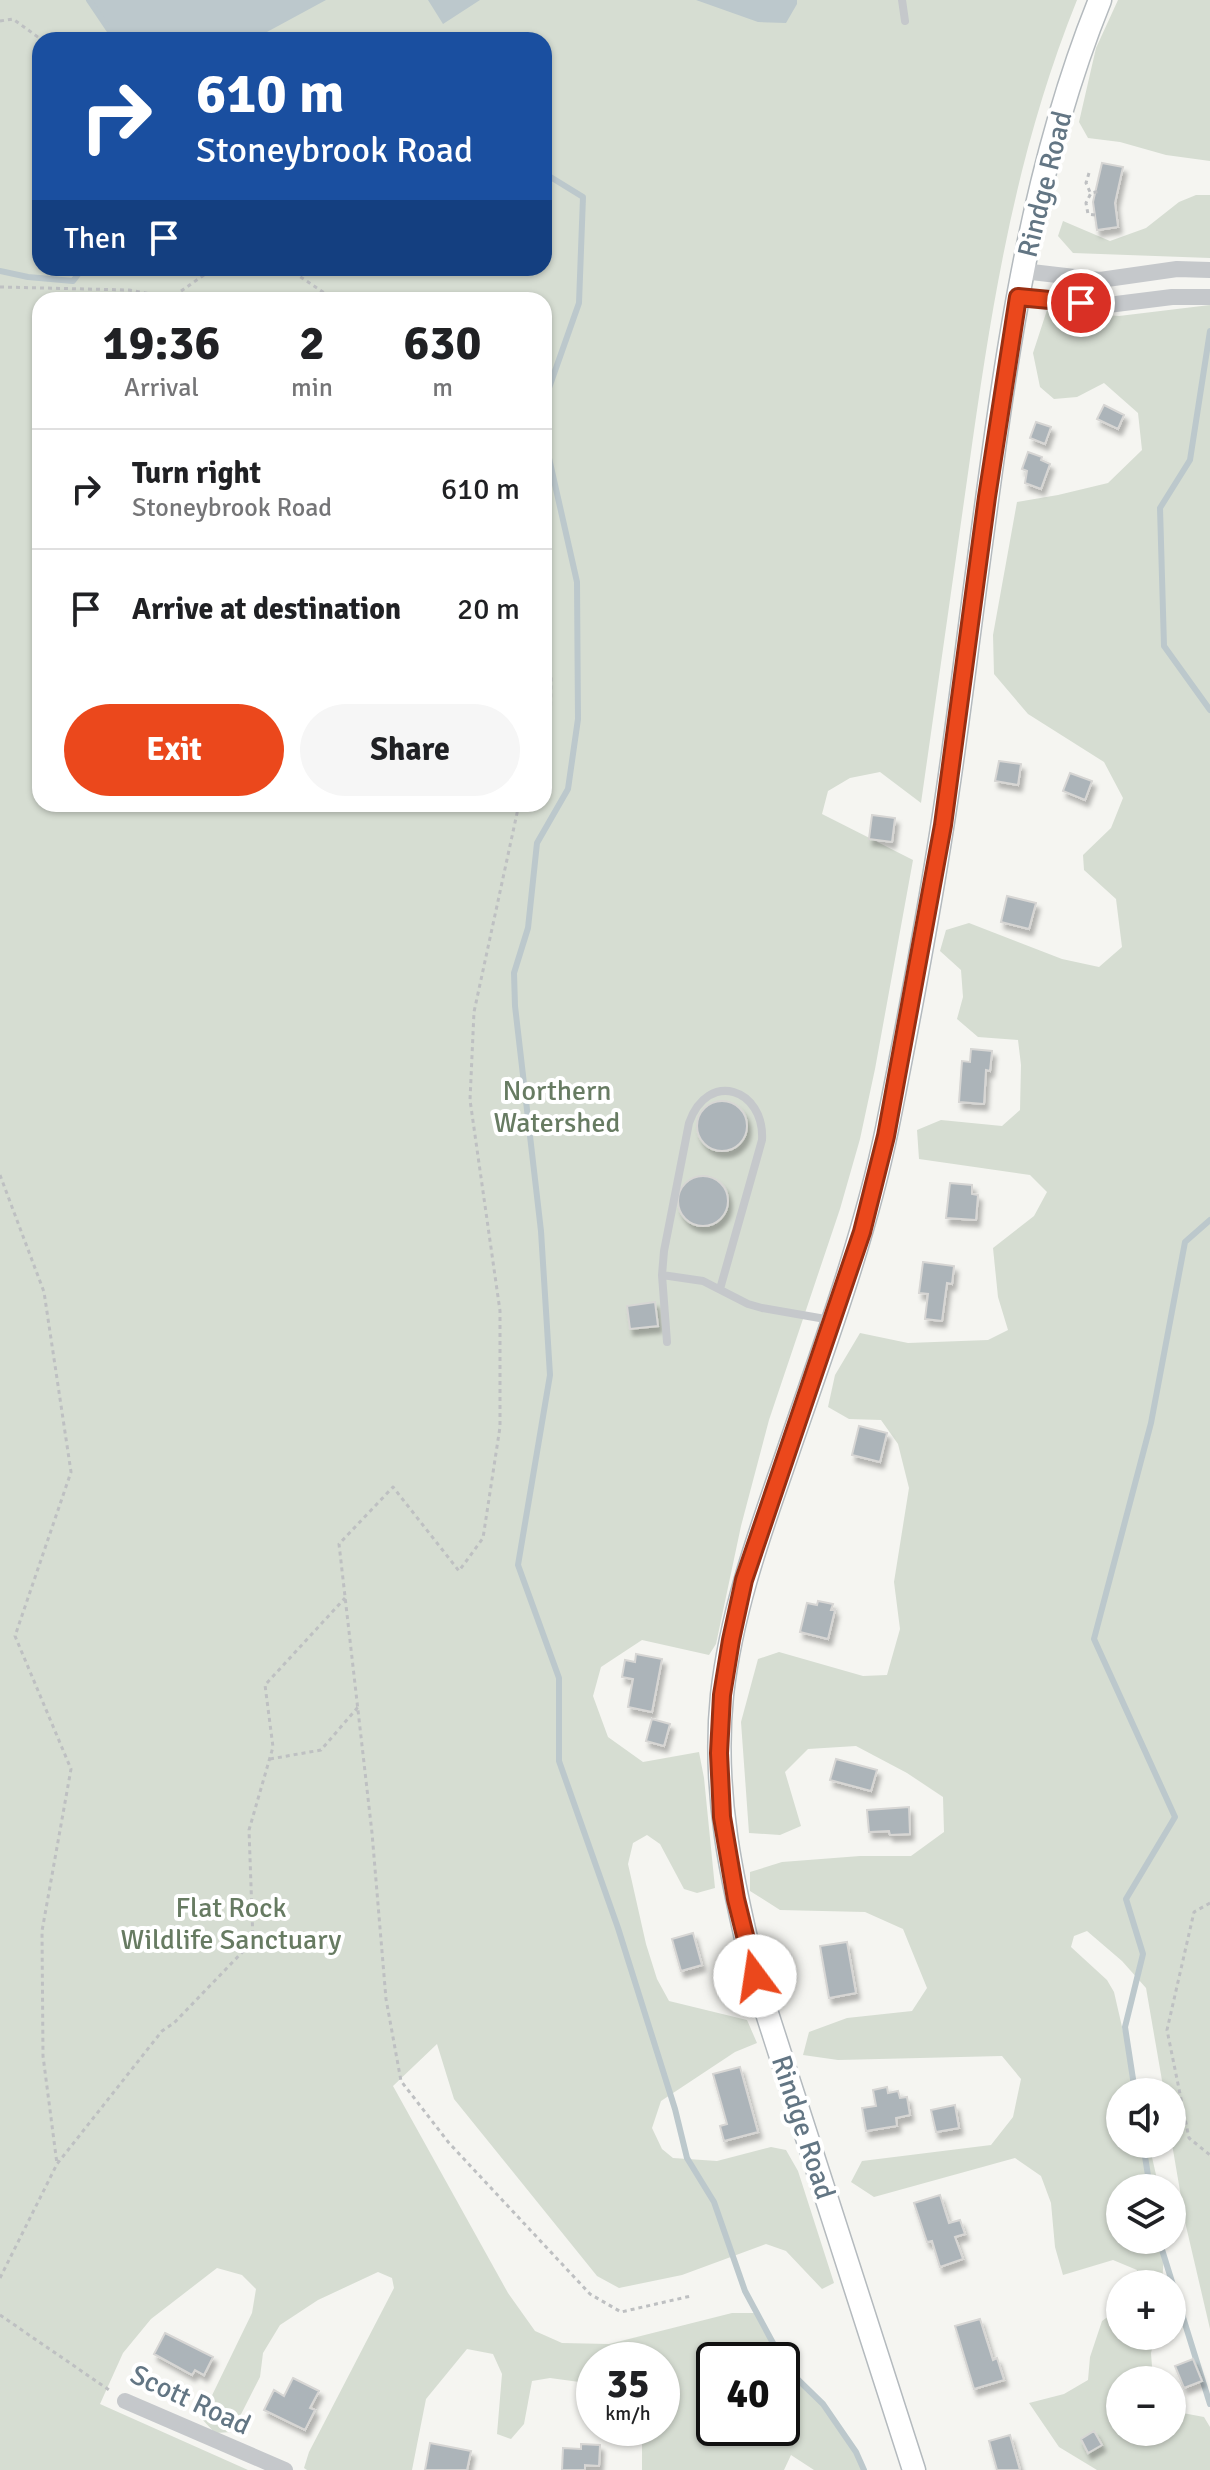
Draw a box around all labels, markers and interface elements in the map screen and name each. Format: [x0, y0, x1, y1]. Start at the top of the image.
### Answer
text: 610 m [196, 59, 344, 128]
icon: right [64, 64, 168, 168]
street label: Rindge Road [1010, 108, 1080, 261]
text: Stoneybrook Road [196, 128, 473, 173]
icon: arrive [142, 216, 186, 260]
text: Then [64, 220, 126, 257]
pin [1047, 269, 1115, 337]
icon: arrive [1059, 281, 1103, 325]
text: 19:36 [103, 314, 220, 373]
text: 2 [299, 314, 325, 373]
text: 630 [404, 314, 481, 373]
text: Arrival [124, 372, 199, 404]
text: min [291, 372, 333, 404]
text: m [432, 372, 453, 404]
text: Turn right [132, 455, 261, 492]
icon: right [64, 467, 108, 511]
text: 610 m [441, 471, 520, 508]
text: Stoneybrook Road [132, 492, 332, 524]
icon: arrive [64, 587, 108, 631]
text: Arrive at destination [132, 591, 401, 628]
text: 20 m [457, 591, 520, 628]
button: Exit [64, 704, 284, 796]
button: Share [300, 704, 520, 796]
park label: Northern Watershed [494, 1074, 620, 1140]
park label: Flat Rock Wildlife Sanctuary [121, 1891, 341, 1957]
position arrow [713, 1934, 797, 2018]
street label: Rindge Road [764, 2051, 842, 2204]
map controls [1106, 2078, 1186, 2446]
button: sound [1106, 2078, 1186, 2158]
button: layers [1106, 2174, 1186, 2254]
button: + [1106, 2270, 1186, 2350]
speed limit sign: 40 [696, 2342, 800, 2446]
street label: Scott Road [125, 2357, 256, 2442]
text: 35 [606, 2359, 650, 2409]
button: − [1106, 2366, 1186, 2446]
text: km/h [605, 2401, 651, 2426]

